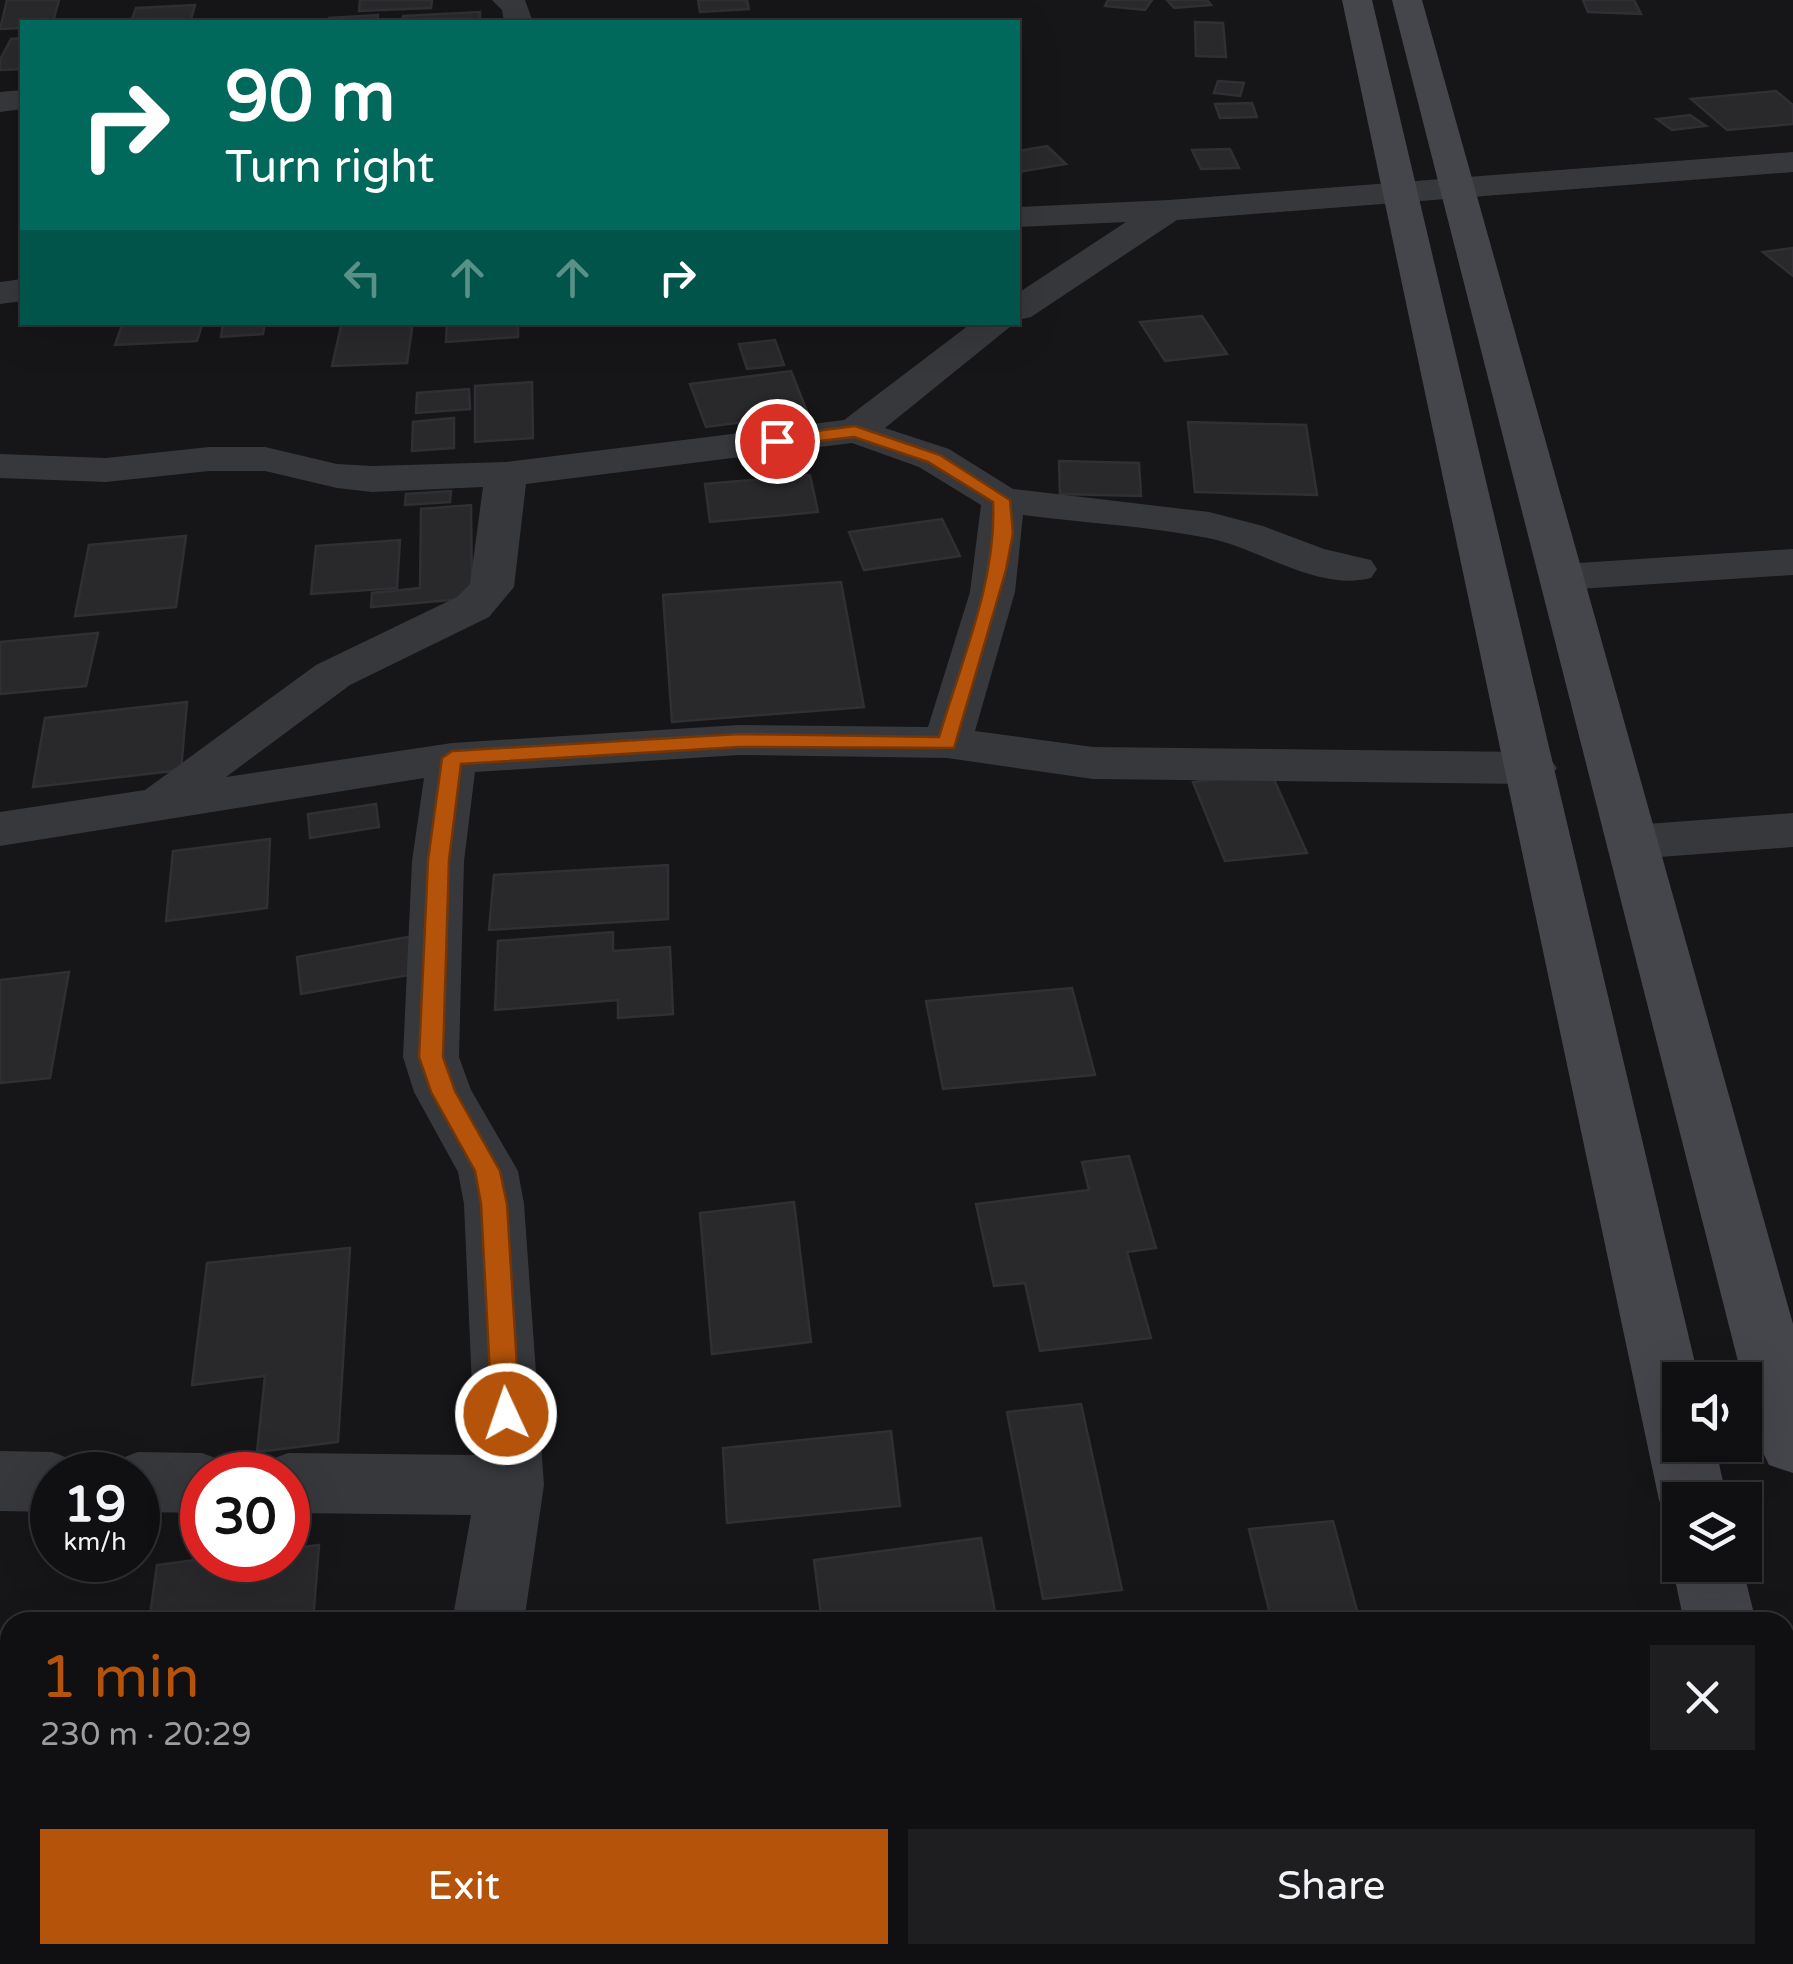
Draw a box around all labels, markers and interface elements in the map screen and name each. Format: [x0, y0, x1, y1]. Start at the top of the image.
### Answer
text: 90 m [225, 56, 395, 140]
icon: right [60, 60, 190, 190]
text: Turn right [225, 141, 434, 195]
icon: left [335, 250, 390, 305]
icon: ahead [440, 250, 495, 305]
icon: ahead [545, 250, 600, 305]
icon: right [650, 250, 705, 305]
pin [735, 399, 820, 484]
icon: arrive [750, 414, 805, 469]
position arrow [454, 1362, 558, 1466]
map controls [1662, 1362, 1762, 1582]
button: sound [1662, 1362, 1762, 1462]
speed limit sign: 30 [180, 1452, 310, 1582]
text: 19 [64, 1475, 126, 1535]
button: layers [1662, 1482, 1762, 1582]
text: km/h [64, 1527, 126, 1557]
text: 1 min [40, 1642, 200, 1714]
button: close [1650, 1645, 1755, 1750]
text: 230 m · 20:29 [40, 1716, 252, 1754]
button: Exit [40, 1829, 888, 1944]
button: Share [908, 1829, 1755, 1944]

